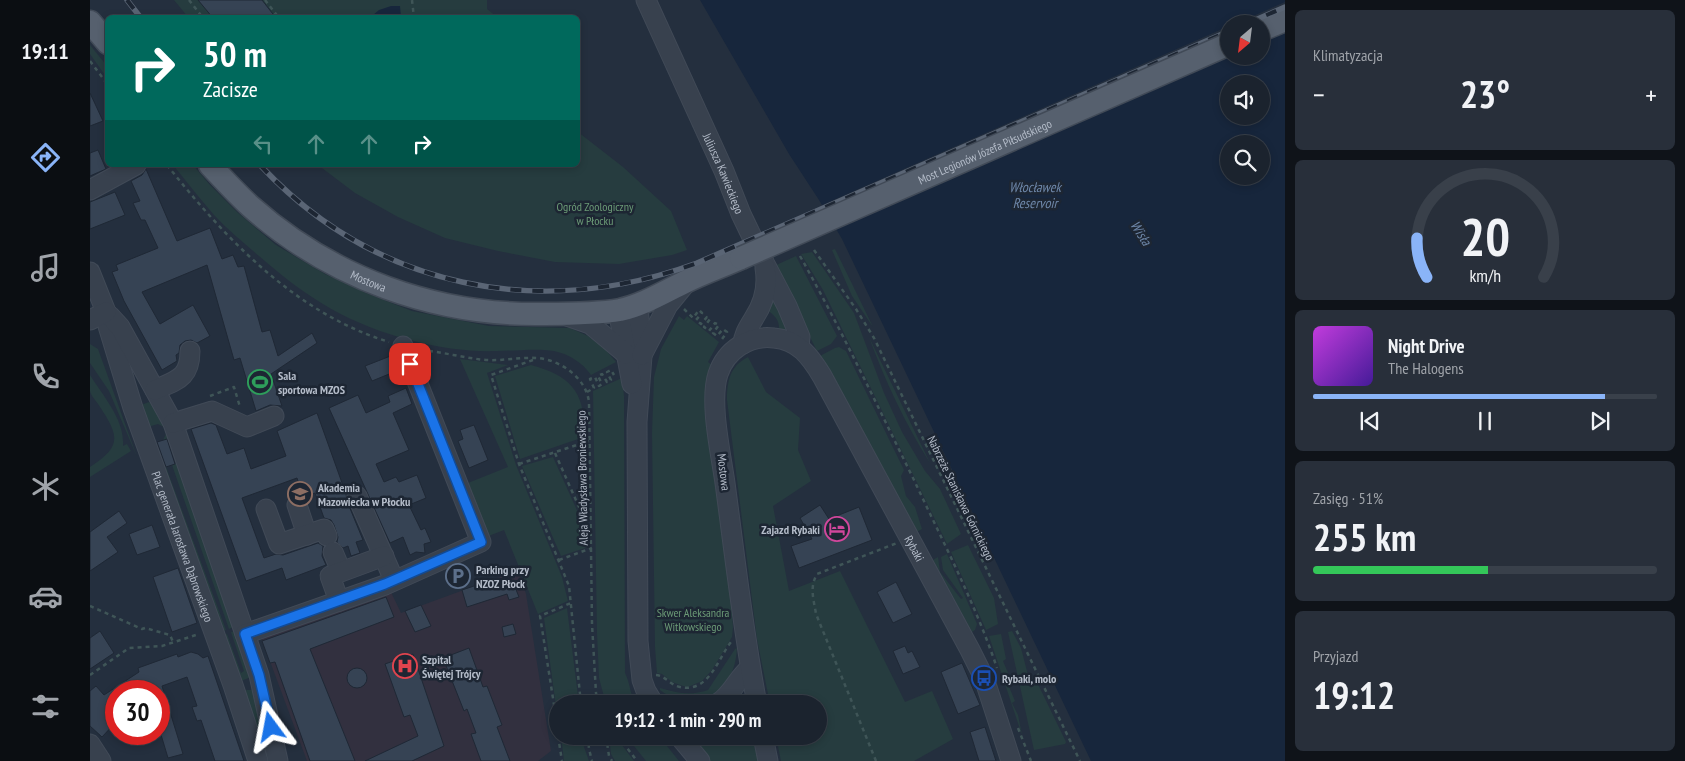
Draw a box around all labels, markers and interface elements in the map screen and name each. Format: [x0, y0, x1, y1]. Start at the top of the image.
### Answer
north arrow [1220, 15, 1270, 65]
map controls [1220, 15, 1270, 185]
text: 50 m [203, 31, 267, 77]
icon: right [120, 35, 185, 100]
text: 19:11 [21, 37, 69, 65]
text: Klimatyzacja [1313, 45, 1383, 65]
text: 23° [1460, 69, 1510, 118]
text: Zacisze [203, 75, 258, 103]
button: sound [1220, 75, 1270, 125]
text: − [1313, 76, 1325, 113]
text: + [1645, 76, 1657, 113]
street label: Most Legionów Józefa Piłsudskiego [916, 115, 1054, 187]
icon: left [249, 130, 277, 158]
icon: ahead [302, 130, 330, 158]
icon: ahead [355, 130, 383, 158]
icon: right [408, 130, 436, 158]
street label: Juliusza Kawieckiego [700, 130, 748, 216]
button: search [1220, 135, 1270, 185]
icon: directions [28, 140, 63, 175]
water label: Włocławek Reservoir [1009, 178, 1063, 212]
park label: Ogród Zoologiczny w Płocku [557, 199, 634, 228]
text: 20 [1460, 203, 1510, 270]
water label: Wisła [1126, 217, 1156, 250]
icon: music [28, 250, 63, 285]
text: km/h [1469, 264, 1501, 287]
street label: Mostowa [348, 266, 389, 295]
text: Night Drive [1388, 334, 1465, 358]
pin [389, 343, 431, 385]
icon: arrive [396, 350, 424, 378]
text: The Halogens [1388, 358, 1464, 378]
icon: phone [28, 359, 63, 394]
place label: Sala sportowa MZOS [278, 368, 345, 397]
sports icon: Sala sportowa MZOS [247, 369, 273, 395]
icon: previous [1356, 407, 1384, 435]
icon: pause [1471, 407, 1499, 435]
icon: next [1586, 407, 1614, 435]
street label: Aleja Władysława Broniewskiego [573, 410, 591, 546]
street label: Nabrzeże Stanisława Górnickiego [924, 433, 998, 563]
street label: Mostowa [714, 453, 734, 491]
icon: climate [28, 469, 63, 504]
street label: Plac generała Jarosława Dąbrowskiego [149, 469, 217, 624]
place label: Akademia Mazowiecka w Płocku [317, 480, 410, 509]
school or university icon: Akademia Mazowiecka w Płocku [287, 481, 313, 507]
text: Zasięg · 51% [1313, 488, 1383, 508]
text: 255 km [1313, 512, 1416, 561]
hotel icon: Zajazd Rybaki [824, 516, 850, 542]
place label: Zajazd Rybaki [761, 522, 820, 537]
street label: Rybaki [902, 533, 928, 564]
place label: Parking przy NZOZ Płock [476, 562, 529, 591]
parking icon: Parking przy NZOZ Płock [445, 563, 471, 589]
icon: car [28, 579, 63, 614]
park label: Skwer Aleksandra Witkowskiego [657, 605, 730, 634]
text: Przyjazd [1313, 646, 1358, 666]
place label: Szpital Świętej Trójcy [422, 652, 481, 681]
hospital icon: Szpital Świętej Trójcy [392, 653, 418, 679]
bus stop icon: Rybaki, molo [971, 665, 997, 691]
text: 19:12 [1313, 670, 1395, 719]
place label: Rybaki, molo [1002, 671, 1057, 686]
speed limit sign: 30 [105, 680, 170, 745]
icon: filters [28, 689, 63, 724]
position arrow [244, 700, 296, 752]
text: 19:12 · 1 min · 290 m [615, 708, 761, 732]

